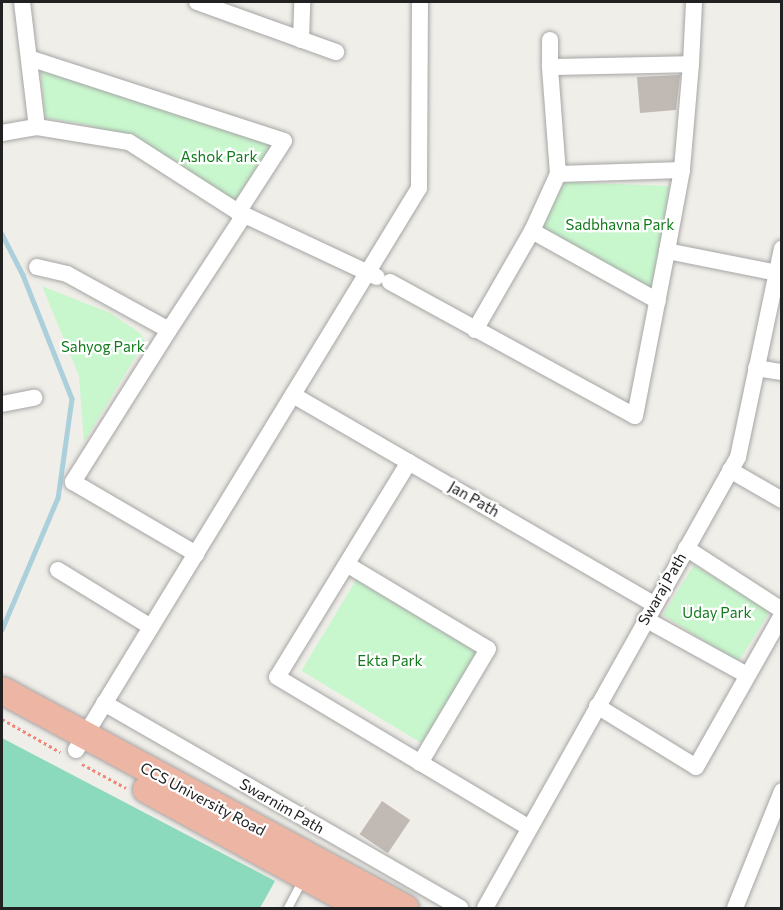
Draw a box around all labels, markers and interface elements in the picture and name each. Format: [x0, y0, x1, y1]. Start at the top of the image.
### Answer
park label: Ashok Park [180, 148, 258, 166]
park label: Sadbhavna Park [566, 216, 674, 234]
park label: Sahyog Park [61, 338, 145, 356]
street label: Jan Path [445, 477, 503, 521]
street label: Swaraj Path [634, 550, 690, 628]
park label: Uday Park [682, 604, 752, 622]
park label: Ekta Park [357, 652, 423, 670]
street label: CCS University Road [137, 758, 269, 840]
street label: Swarnim Path [237, 775, 327, 837]

